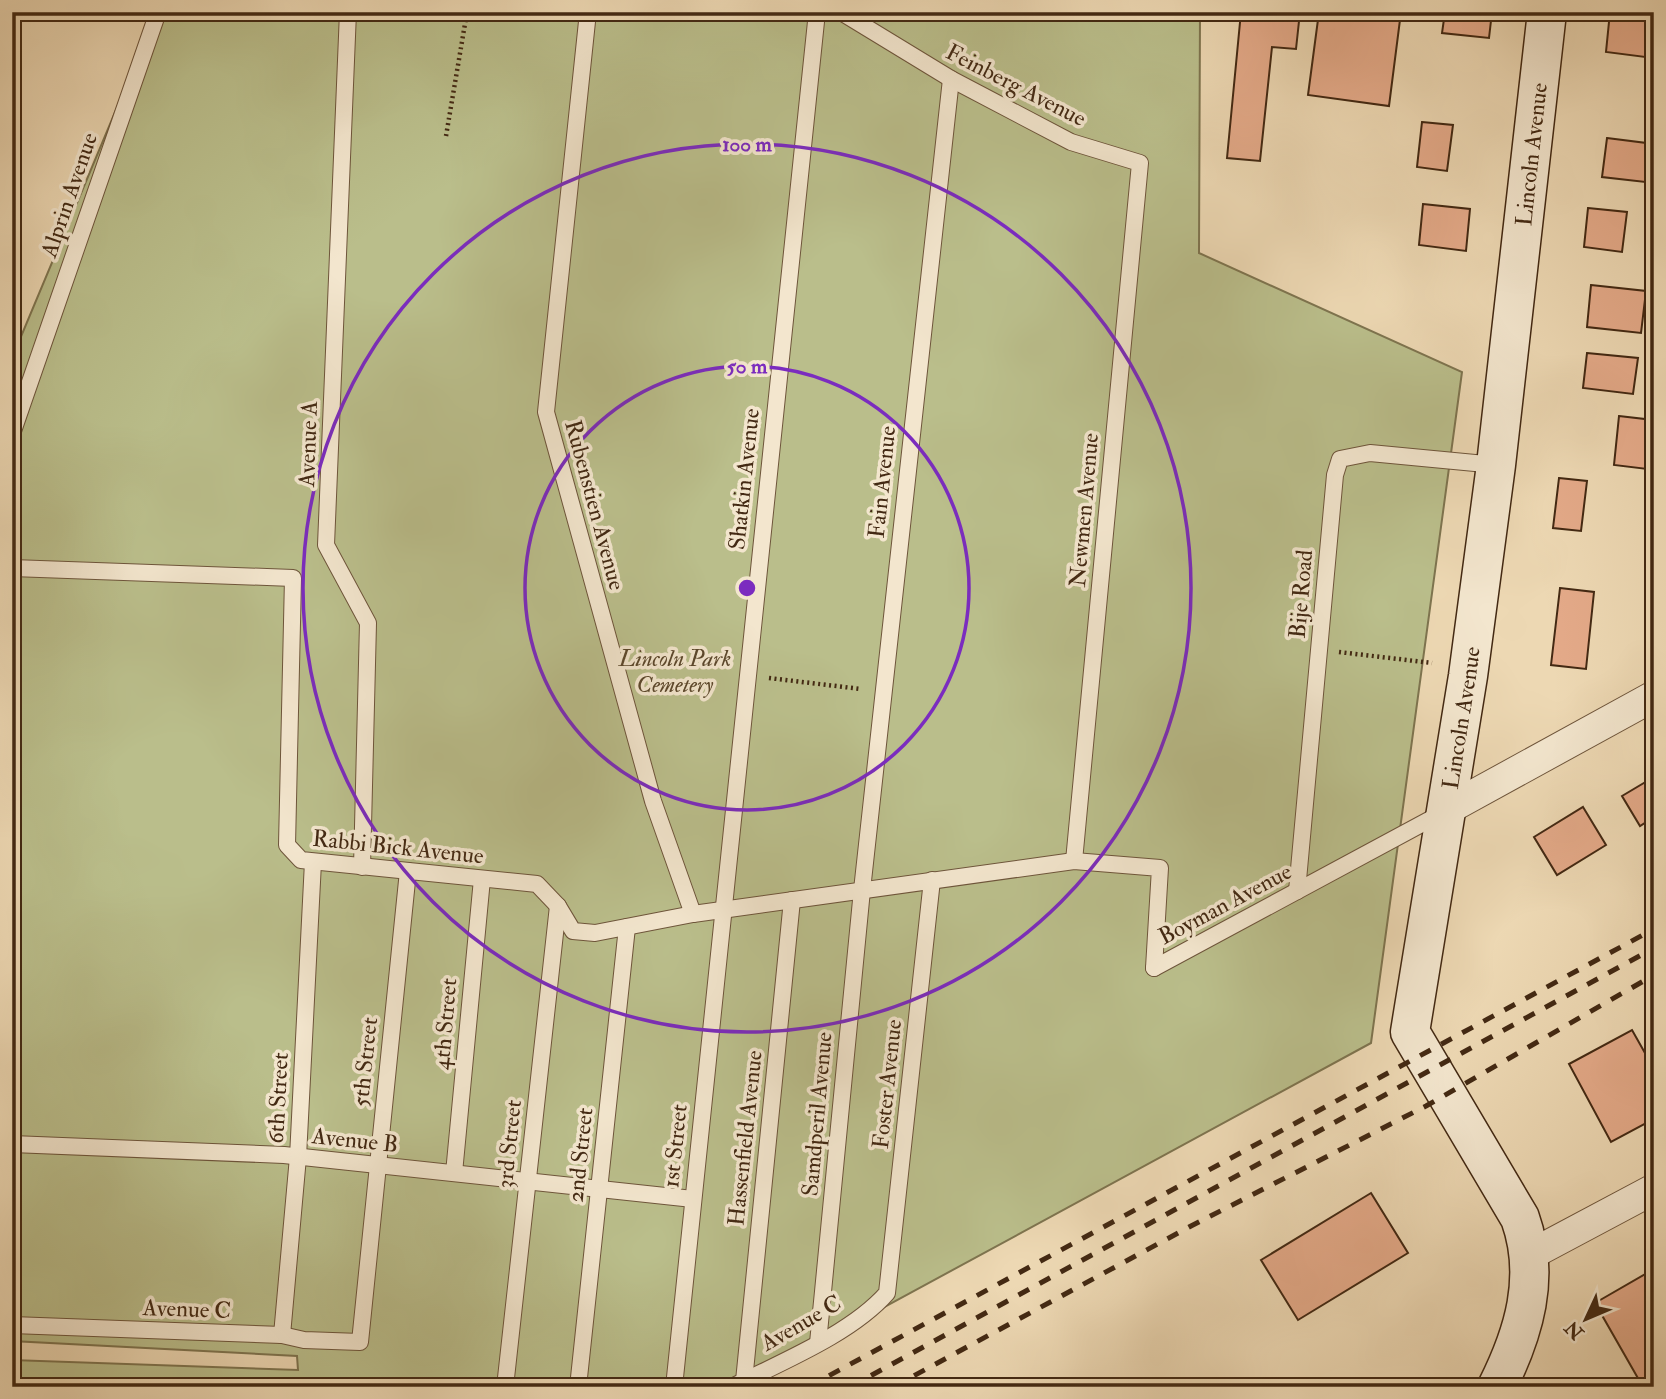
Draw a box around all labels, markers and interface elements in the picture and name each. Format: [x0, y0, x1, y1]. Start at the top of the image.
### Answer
street label: Feinberg Avenue [941, 37, 1091, 133]
street label: Lincoln Avenue [1509, 81, 1553, 227]
street label: Alprin Avenue [34, 128, 105, 262]
text: 100 m [722, 131, 773, 158]
text: 50 m [727, 353, 768, 380]
street label: Avenue A [292, 400, 324, 489]
street label: Shatkin Avenue [722, 406, 766, 551]
street label: Rubenstien Avenue [558, 417, 632, 594]
street label: Fain Avenue [862, 424, 902, 540]
street label: Newmen Avenue [1063, 431, 1105, 588]
street label: Bije Road [1283, 548, 1319, 640]
centre of rings [735, 576, 759, 600]
park label: Lincoln Park Cemetery [618, 644, 731, 699]
street label: Lincoln Avenue [1435, 644, 1486, 791]
street label: Rabbi Bick Avenue [311, 824, 485, 870]
street label: Boyman Avenue [1153, 857, 1297, 951]
street label: 4th Street [427, 977, 463, 1071]
street label: 5th Street [346, 1016, 384, 1108]
street label: Foster Avenue [866, 1018, 908, 1150]
street label: Samdperil Avenue [795, 1030, 840, 1197]
street label: Hassenfield Avenue [721, 1048, 769, 1227]
street label: 6th Street [261, 1052, 295, 1144]
street label: 3rd Street [490, 1098, 528, 1190]
street label: 1st Street [656, 1103, 694, 1189]
street label: 2nd Street [561, 1106, 599, 1204]
street label: Avenue B [309, 1121, 400, 1159]
north arrow [1550, 1284, 1620, 1354]
street label: Avenue C [755, 1288, 846, 1358]
street label: Avenue C [141, 1293, 232, 1325]
text: N [1559, 1315, 1590, 1345]

